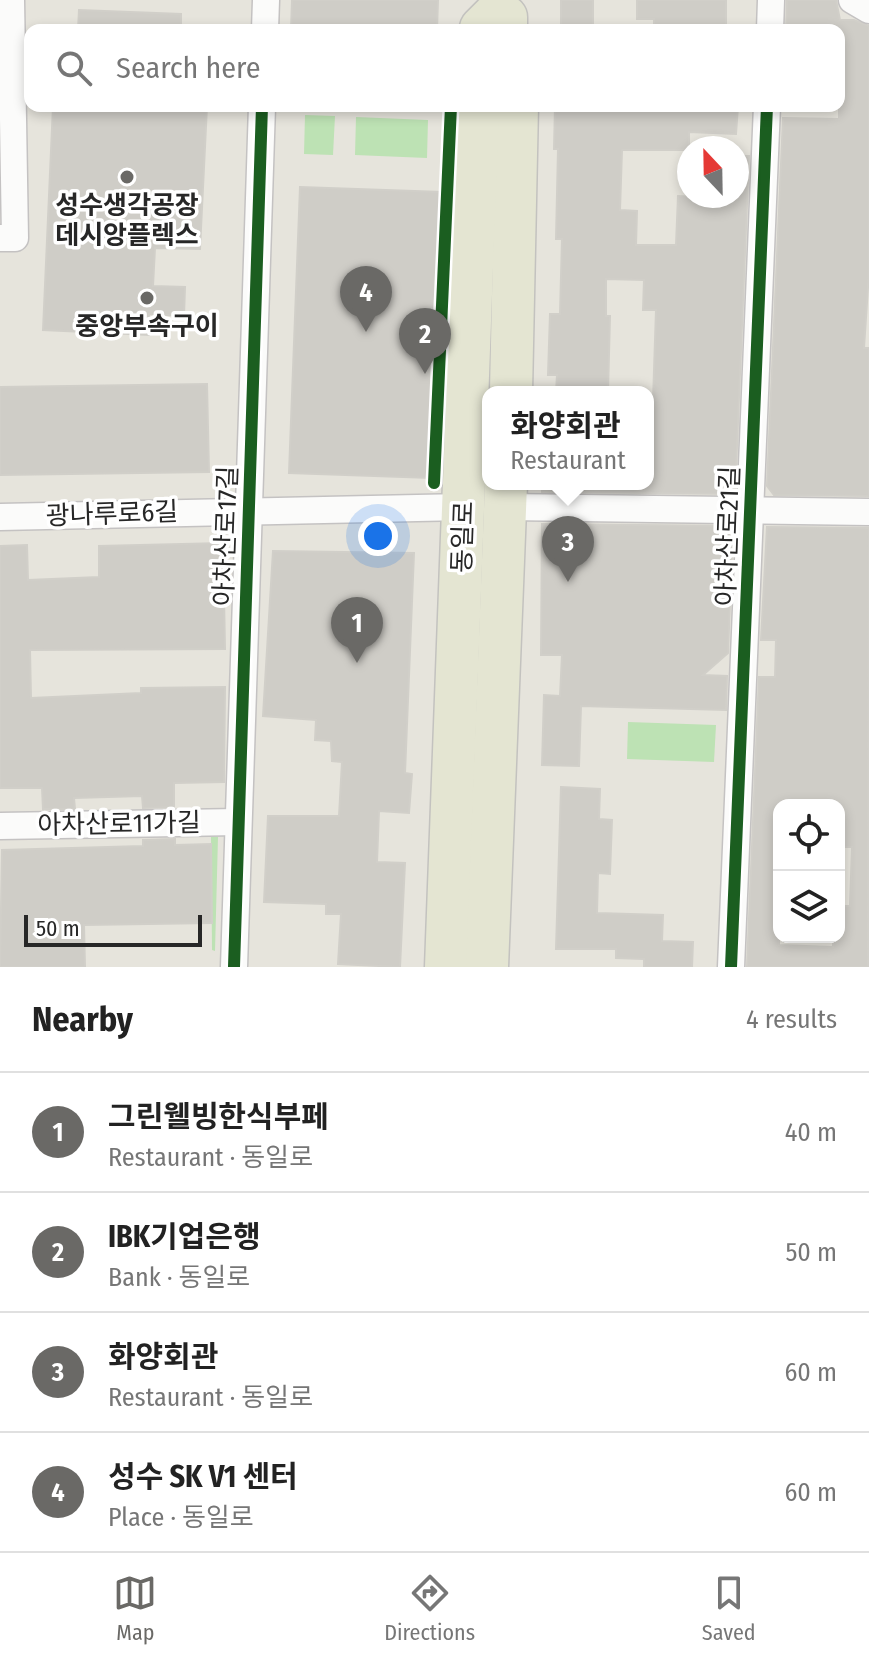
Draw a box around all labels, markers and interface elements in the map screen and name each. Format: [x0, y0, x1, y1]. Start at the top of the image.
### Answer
search box [24, 24, 845, 112]
icon: search [52, 46, 96, 90]
text: Search here [116, 50, 261, 86]
north arrow [677, 136, 749, 208]
marker: 성수생각공장 데시앙플렉스 [118, 168, 136, 186]
place label: 성수생각공장 데시앙플렉스 [55, 190, 199, 251]
pin: 4 [340, 266, 392, 332]
marker: 중앙부속구이 [138, 289, 156, 307]
pin: 2 [399, 308, 451, 374]
place label: 중앙부속구이 [75, 311, 219, 342]
popup [482, 386, 654, 490]
text: 화양회관 [510, 408, 621, 444]
text: Restaurant [510, 445, 626, 476]
street label: 아차산로17길 [208, 465, 244, 607]
street label: 아차산로21길 [710, 465, 746, 607]
street label: 광나루로6길 [45, 496, 179, 532]
street label: 동일로 [446, 501, 480, 573]
your location [358, 516, 398, 556]
pin: 3 [542, 516, 594, 582]
pin: 1 [331, 597, 383, 663]
map controls [773, 799, 845, 943]
button: locate [773, 799, 845, 871]
street label: 아차산로11가길 [37, 807, 201, 841]
button: layers [773, 871, 845, 943]
scale bar [24, 911, 202, 947]
text: 50 m [36, 915, 80, 942]
text: Nearby [32, 999, 133, 1040]
text: 4 results [746, 1004, 837, 1035]
text: 그린웰빙한식부페 [108, 1099, 329, 1135]
text: 1 [53, 1117, 64, 1148]
text: 40 m [785, 1117, 837, 1148]
text: Restaurant · 동일로 [108, 1142, 313, 1173]
text: IBK기업은행 [108, 1219, 261, 1255]
text: 2 [52, 1237, 64, 1268]
text: 50 m [785, 1237, 837, 1268]
text: Bank · 동일로 [108, 1262, 250, 1293]
text: 화양회관 [108, 1339, 218, 1375]
text: 3 [52, 1357, 64, 1388]
text: 60 m [784, 1357, 837, 1388]
text: Restaurant · 동일로 [108, 1382, 313, 1413]
text: 성수 SK V1 센터 [108, 1459, 298, 1495]
text: 4 [51, 1477, 65, 1508]
text: 60 m [784, 1477, 837, 1508]
text: Place · 동일로 [108, 1502, 254, 1533]
tab: Map [113, 1571, 157, 1646]
tab: Directions [384, 1571, 475, 1646]
tab: Saved [702, 1571, 756, 1646]

